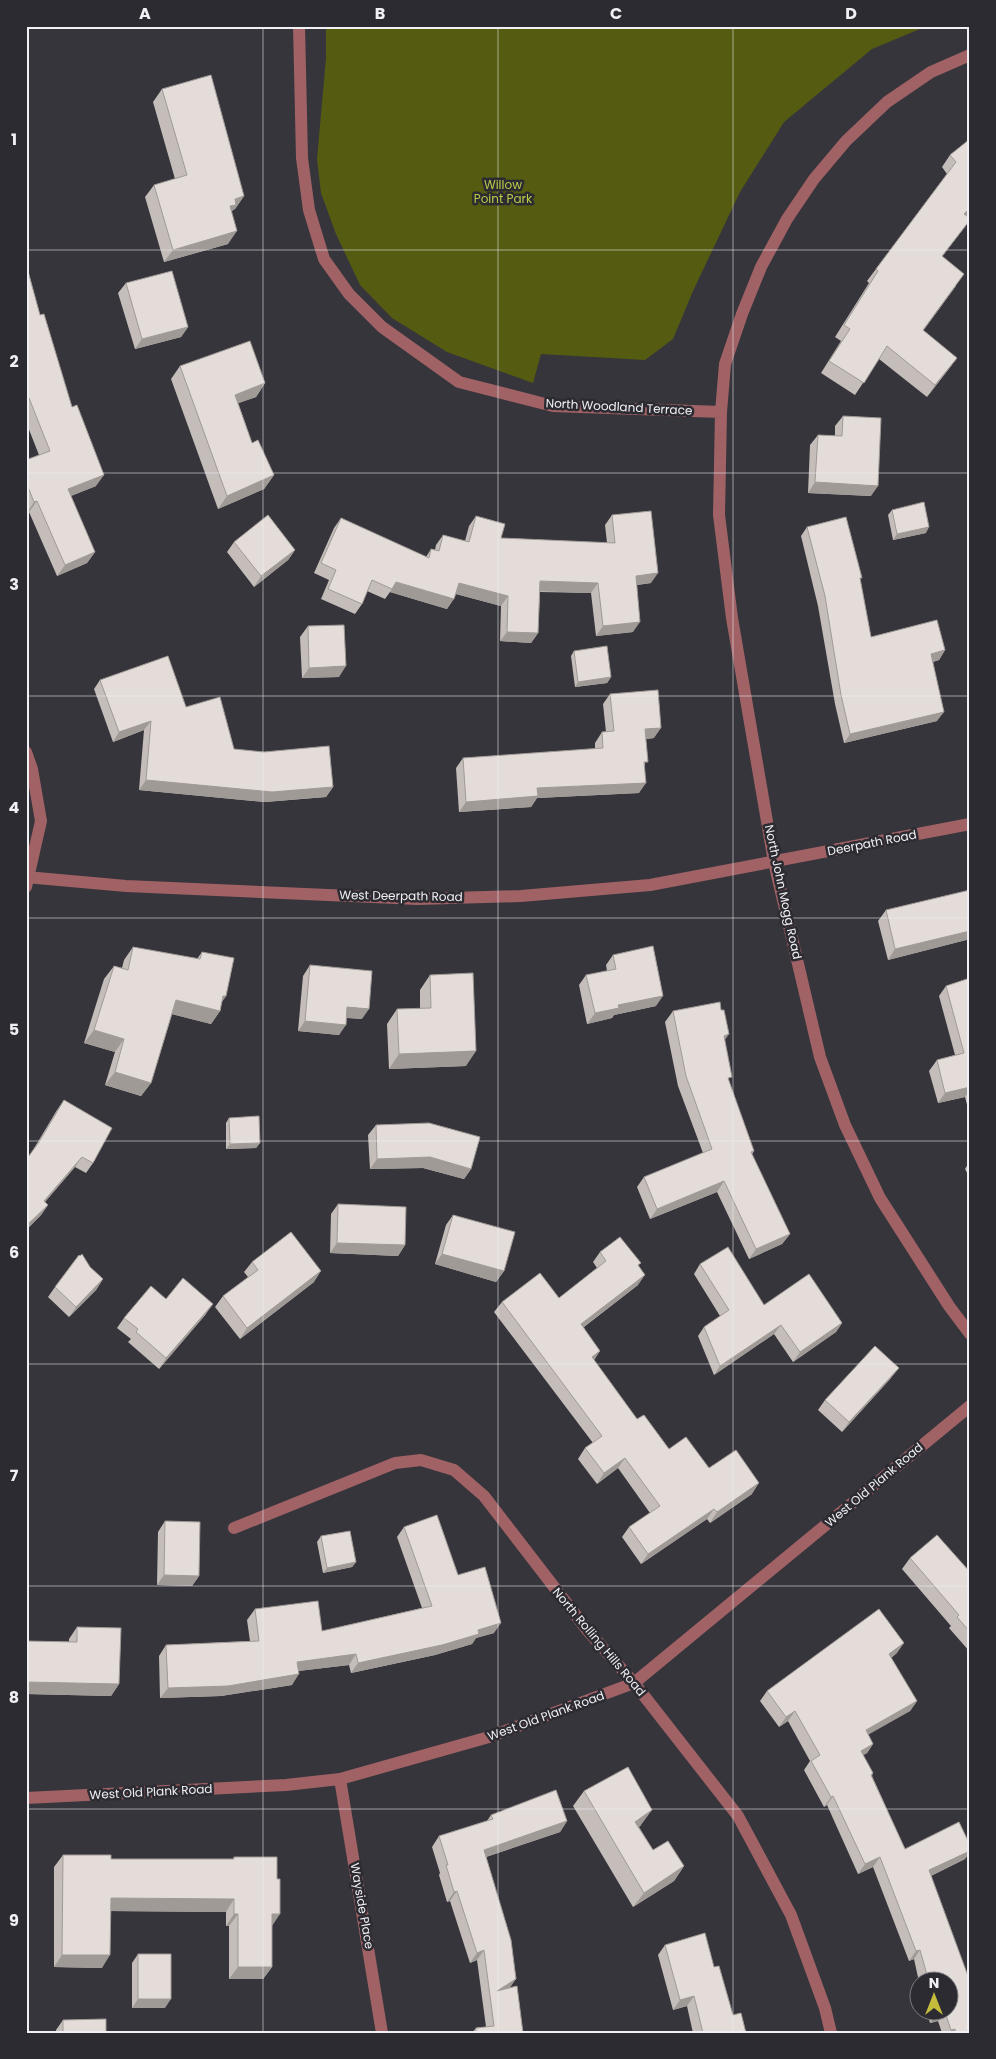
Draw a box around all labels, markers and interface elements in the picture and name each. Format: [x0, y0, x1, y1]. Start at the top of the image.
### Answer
text: A [139, 2, 151, 25]
text: B [375, 2, 385, 25]
text: C [610, 2, 622, 25]
text: D [845, 2, 857, 25]
text: 1 [11, 128, 17, 151]
park label: Willow Point Park [474, 176, 533, 207]
text: 2 [9, 350, 19, 373]
street label: North Woodland Terrace [545, 394, 693, 419]
text: 3 [9, 573, 19, 596]
text: 4 [9, 796, 20, 819]
street label: North John Mogg Road [761, 823, 806, 961]
street label: Deerpath Road [826, 826, 918, 859]
street label: West Deerpath Road [339, 886, 463, 905]
text: 5 [9, 1018, 19, 1041]
text: 6 [9, 1241, 19, 1264]
street label: West Old Plank Road [821, 1439, 926, 1531]
text: 7 [10, 1464, 19, 1487]
street label: North Rolling Hills Road [549, 1584, 650, 1699]
text: 8 [9, 1686, 19, 1709]
street label: West Old Plank Road [485, 1687, 607, 1745]
street label: West Old Plank Road [89, 1780, 213, 1803]
street label: Wayside Place [347, 1861, 378, 1950]
text: 9 [9, 1909, 19, 1932]
north arrow [908, 1972, 958, 2022]
text: N [929, 1973, 939, 1993]

